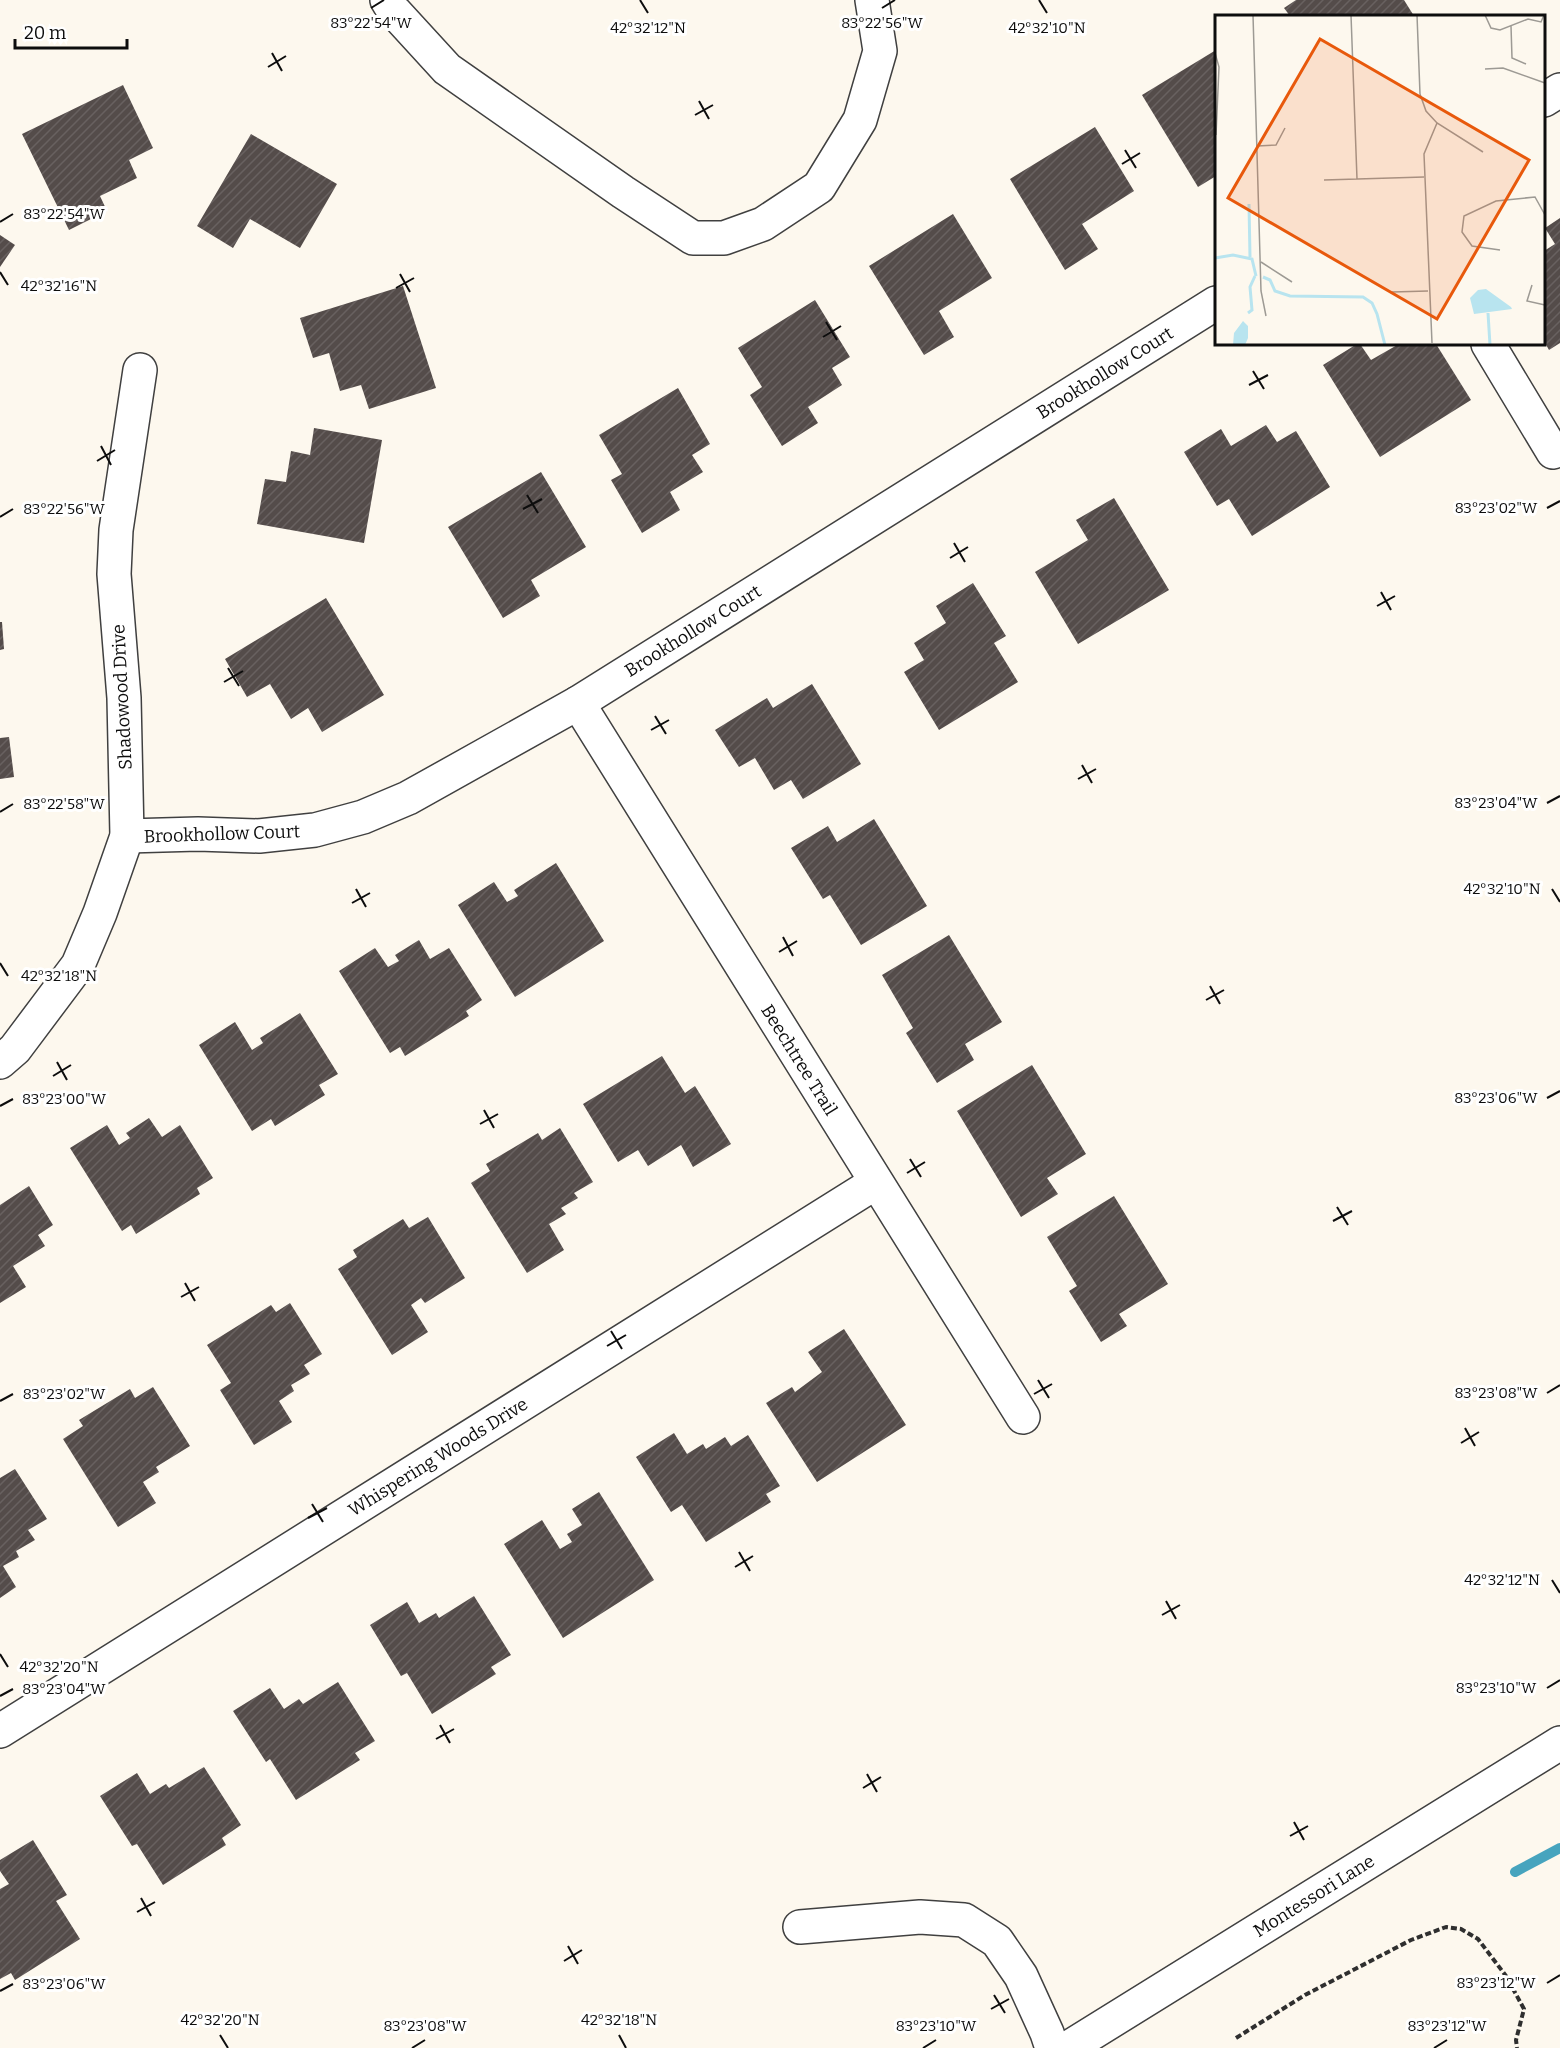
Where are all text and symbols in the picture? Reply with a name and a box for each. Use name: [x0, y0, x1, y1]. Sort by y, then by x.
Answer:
scale bar: [15, 12, 128, 50]
text: 83°22'54"W: [330, 14, 412, 32]
text: 83°22'56"W: [841, 14, 924, 32]
inset map: [1215, 15, 1545, 345]
text: 42°32'12"N: [610, 19, 686, 37]
text: 42°32'10"N: [1008, 19, 1086, 37]
text: 20 m: [24, 22, 66, 44]
text: 83°22'54"W: [23, 205, 105, 223]
text: 42°32'16"N: [21, 277, 97, 295]
street label: Brookhollow Court: [1033, 322, 1178, 424]
text: 83°23'02"W: [1455, 499, 1538, 517]
text: 83°22'56"W: [23, 500, 106, 518]
street label: Brookhollow Court: [621, 580, 766, 682]
street label: Shadowood Drive: [107, 624, 137, 770]
text: 83°23'04"W: [1454, 794, 1538, 812]
text: 83°22'58"W: [23, 795, 105, 813]
street label: Brookhollow Court: [143, 820, 301, 848]
text: 42°32'10"N: [1463, 880, 1541, 898]
text: 42°32'18"N: [21, 967, 97, 985]
street label: Beechtree Trail: [756, 1001, 842, 1119]
text: 83°23'06"W: [1454, 1089, 1538, 1107]
text: 83°23'00"W: [22, 1090, 107, 1108]
text: 83°23'08"W: [1454, 1384, 1538, 1402]
text: 83°23'02"W: [23, 1385, 106, 1403]
street label: Whispering Woods Drive: [344, 1393, 532, 1521]
text: 42°32'12"N: [1464, 1571, 1540, 1589]
text: 42°32'20"N: [19, 1658, 99, 1676]
text: 83°23'10"W: [1456, 1679, 1537, 1697]
text: 83°23'04"W: [22, 1680, 106, 1698]
street label: Montessori Lane: [1249, 1850, 1379, 1942]
text: 83°23'12"W: [1456, 1974, 1536, 1992]
text: 83°23'06"W: [22, 1975, 106, 1993]
text: 42°32'20"N: [180, 2011, 260, 2029]
text: 42°32'18"N: [581, 2011, 657, 2029]
text: 83°23'08"W: [383, 2017, 467, 2035]
text: 83°23'10"W: [896, 2017, 977, 2035]
text: 83°23'12"W: [1407, 2017, 1487, 2035]

